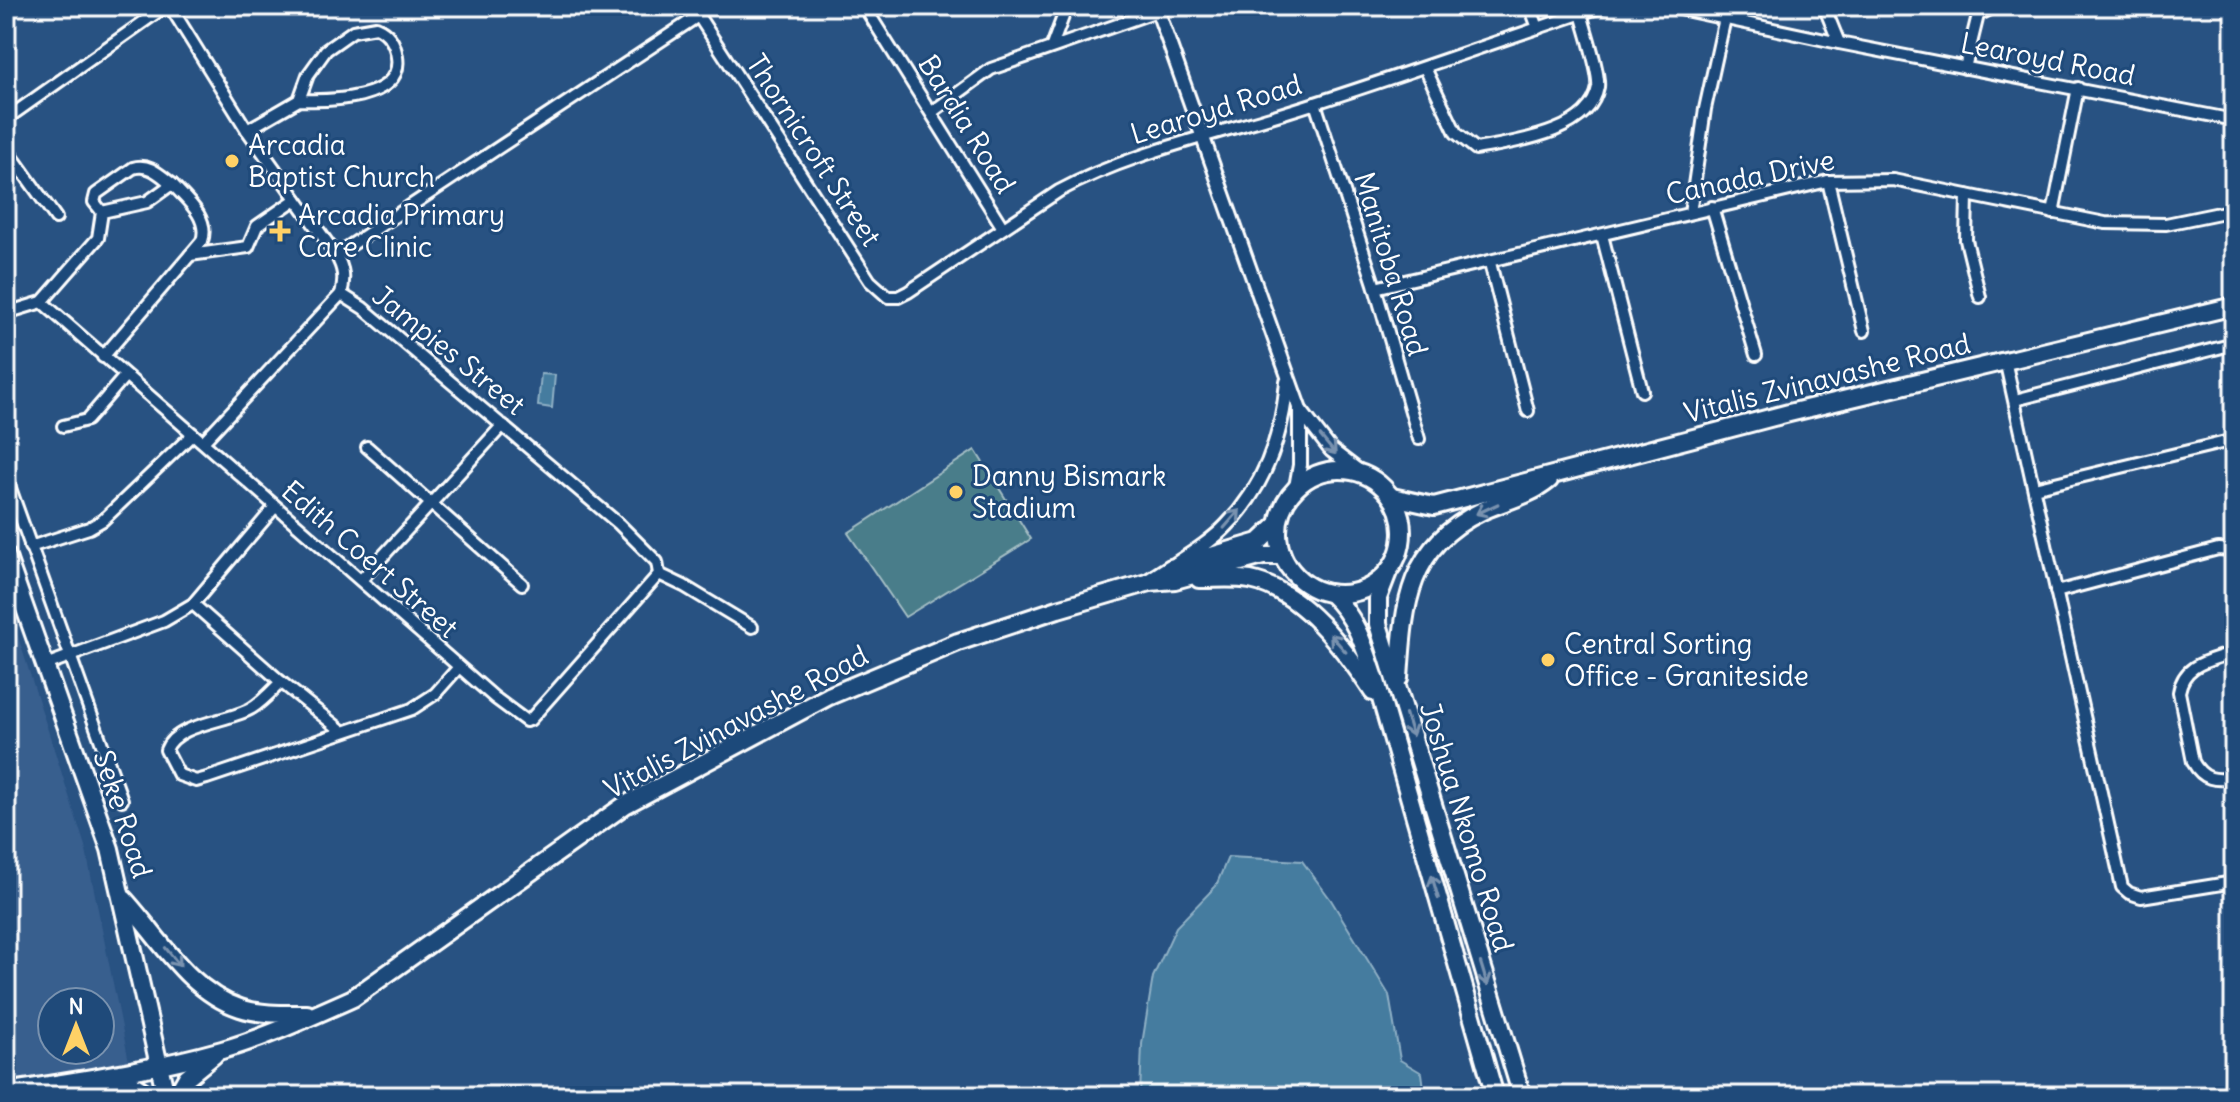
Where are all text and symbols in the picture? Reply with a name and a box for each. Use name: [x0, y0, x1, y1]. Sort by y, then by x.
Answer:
street label: Learoyd Road: [1958, 24, 2138, 94]
street label: Thornicroft Street: [739, 47, 889, 253]
street label: Bardia Road: [910, 48, 1024, 200]
street label: Learoyd Road: [1126, 66, 1306, 152]
place label: Arcadia Baptist Church: [248, 127, 435, 195]
street label: Canada Drive: [1662, 142, 1838, 212]
marker: Arcadia Baptist Church: [223, 152, 241, 170]
street label: Manitoba Road: [1346, 168, 1436, 360]
place label: Arcadia Primary Care Clinic: [298, 197, 505, 265]
marker: Arcadia Primary Care Clinic: [269, 220, 291, 242]
street label: Jampies Street: [365, 277, 533, 423]
street label: Vitalis Zvinavashe Road: [1680, 325, 1974, 431]
one-way arrow: [1319, 434, 1337, 454]
place label: Danny Bismark Stadium: [972, 458, 1166, 526]
street label: Edith Coert Street: [274, 473, 466, 645]
marker: Danny Bismark Stadium: [947, 483, 965, 501]
one-way arrow: [1476, 502, 1500, 517]
one-way arrow: [1222, 509, 1240, 529]
place label: Central Sorting Office - Graniteside: [1564, 626, 1809, 694]
one-way arrow: [1329, 634, 1347, 654]
street label: Vitalis Zvinavashe Road: [598, 637, 874, 807]
marker: Central Sorting Office - Graniteside: [1539, 651, 1557, 669]
street label: Joshua Nkomo Road: [1412, 698, 1522, 956]
one-way arrow: [1402, 712, 1417, 737]
street label: Seke Road: [85, 746, 161, 882]
one-way arrow: [1427, 874, 1442, 900]
one-way arrow: [164, 946, 182, 967]
one-way arrow: [1477, 960, 1492, 986]
north arrow: [36, 986, 116, 1066]
text: N: [68, 992, 84, 1020]

